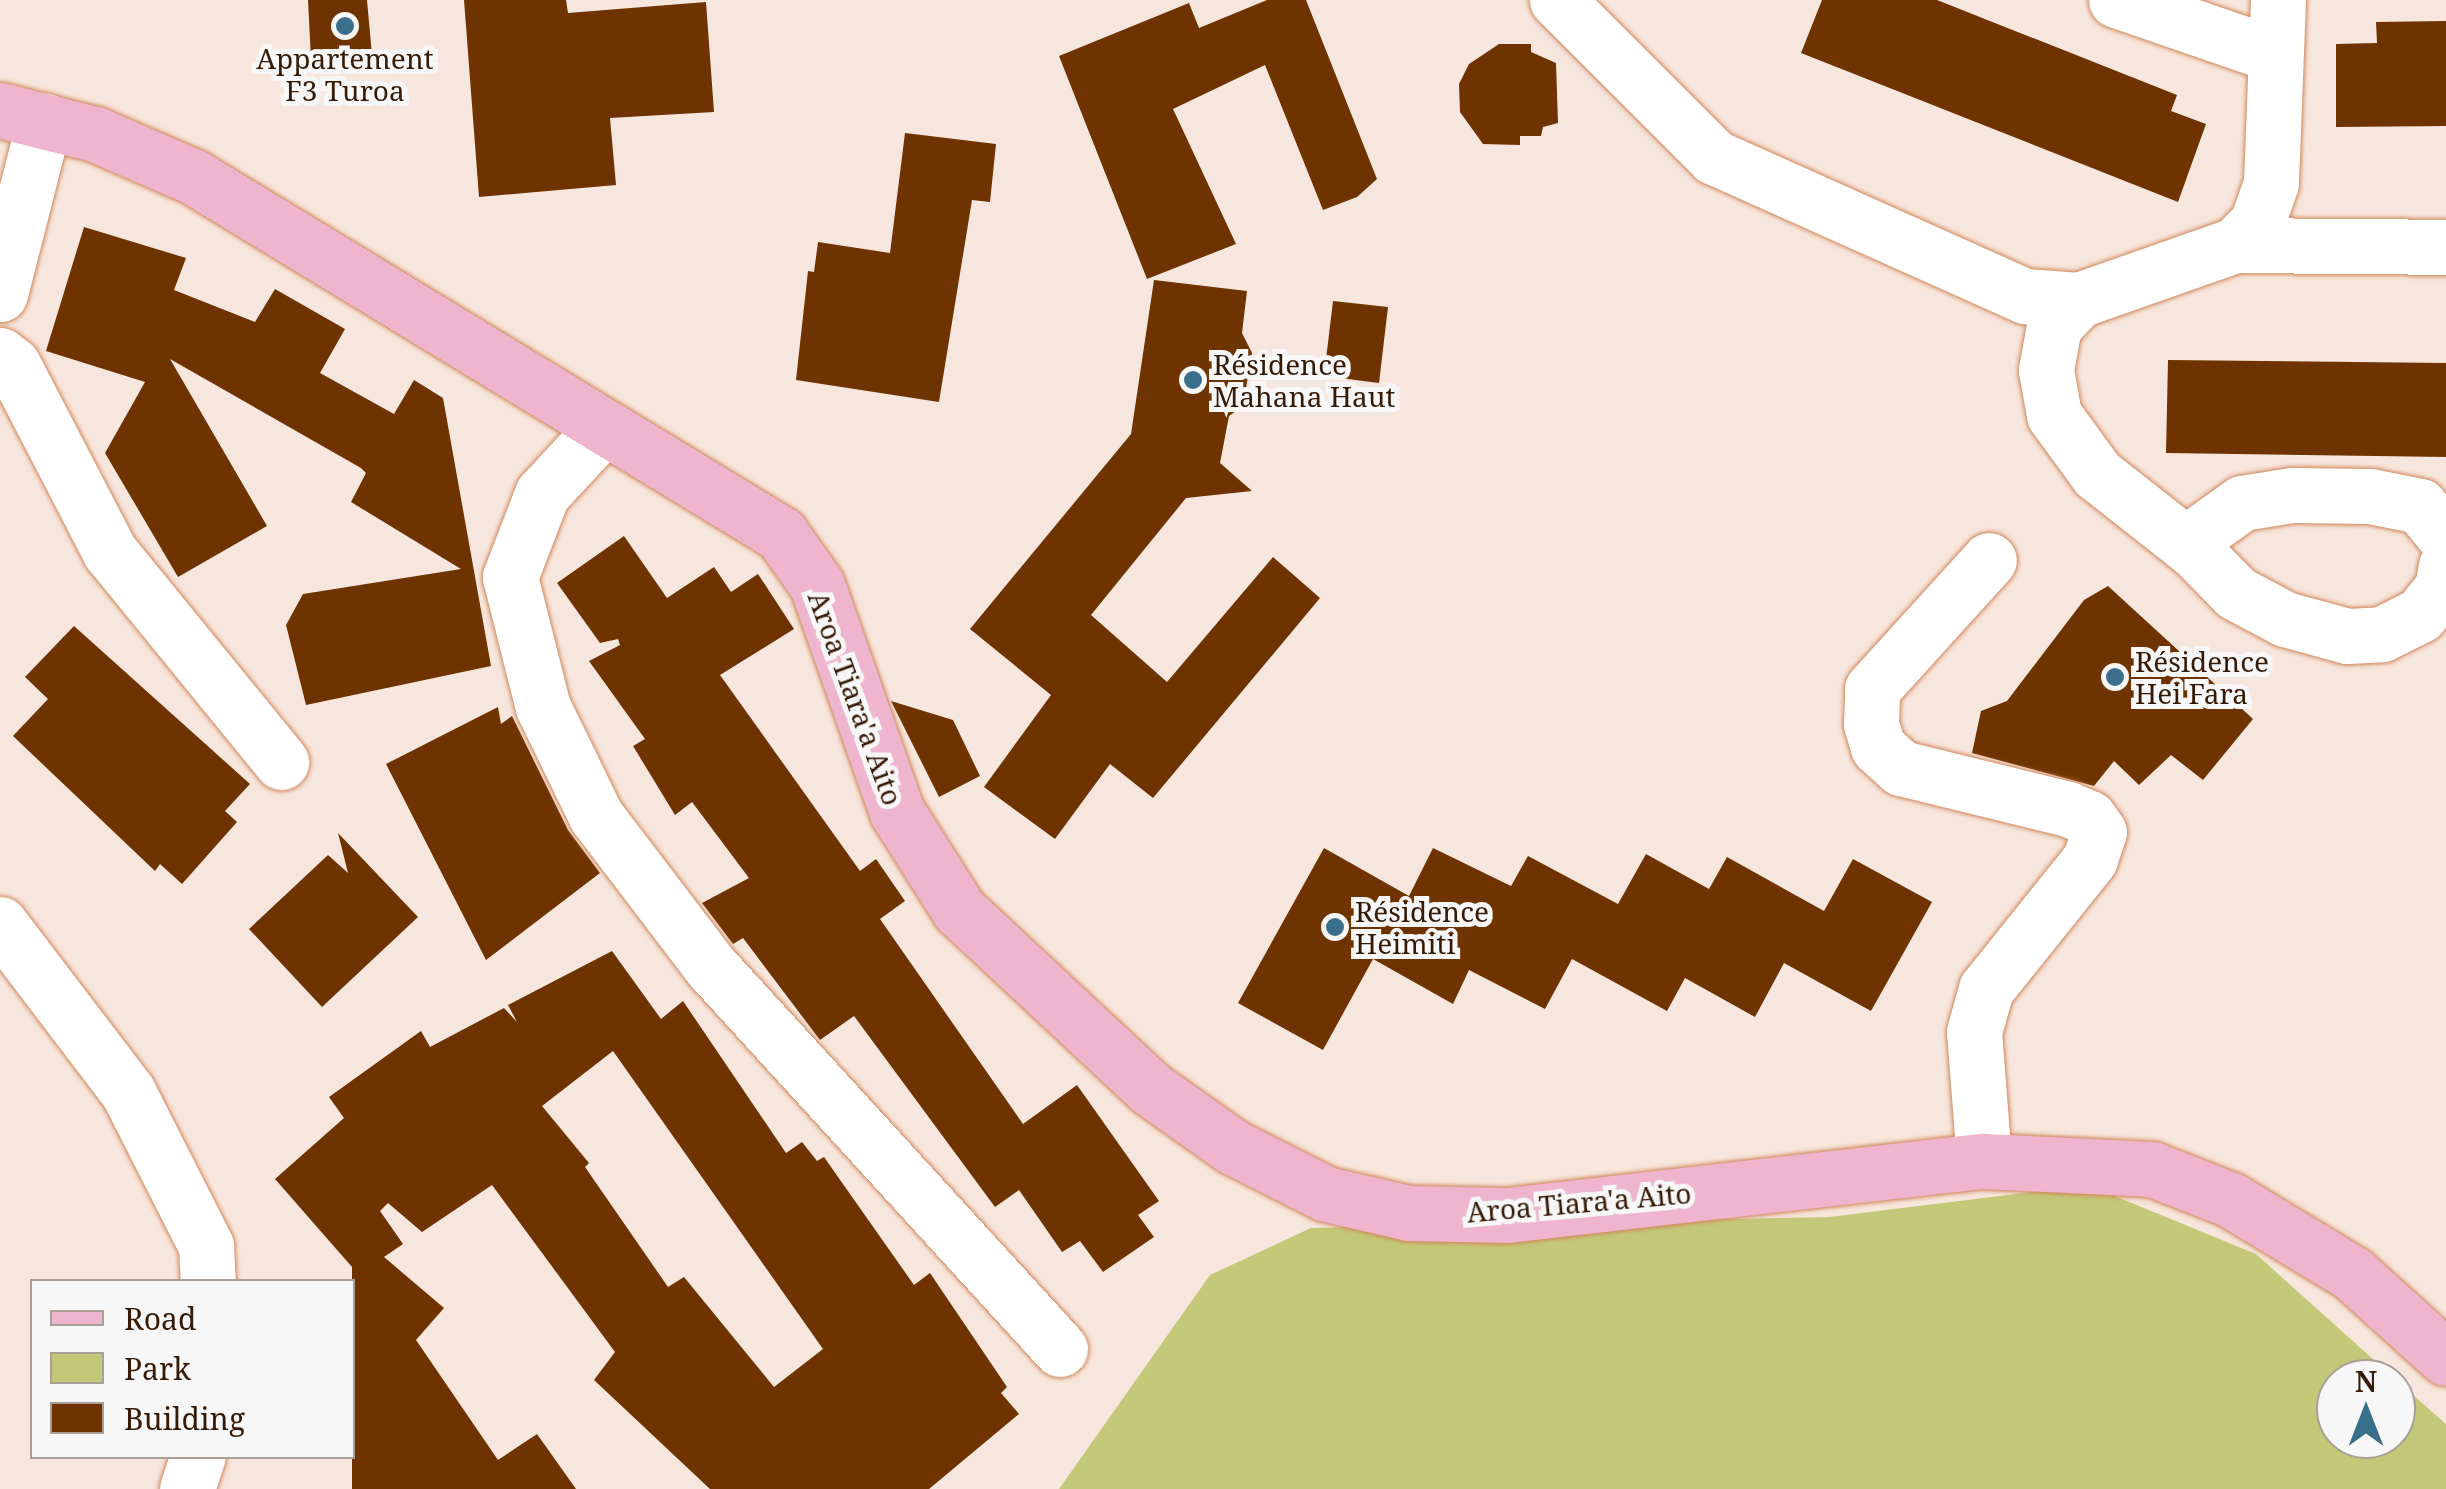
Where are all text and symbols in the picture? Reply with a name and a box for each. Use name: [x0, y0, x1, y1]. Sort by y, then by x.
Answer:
marker: Appartement F3 Turoa: [334, 15, 356, 37]
place label: Appartement F3 Turoa: [256, 41, 434, 107]
place label: Résidence Mahana Haut: [1213, 347, 1395, 413]
marker: Résidence Mahana Haut: [1182, 369, 1204, 391]
street label: Aroa Tiara'a Aito: [802, 586, 910, 810]
place label: Résidence Hei Fara: [2135, 644, 2269, 710]
marker: Résidence Hei Fara: [2104, 666, 2126, 688]
place label: Résidence Heimiti: [1355, 894, 1489, 960]
marker: Résidence Heimiti: [1324, 916, 1346, 938]
street label: Aroa Tiara'a Aito: [1465, 1175, 1693, 1229]
legend: [30, 1279, 355, 1459]
text: Road: [124, 1298, 196, 1339]
text: Park: [124, 1348, 191, 1389]
north arrow: [2316, 1359, 2416, 1459]
text: N: [2355, 1362, 2377, 1400]
text: Building: [124, 1398, 245, 1439]

